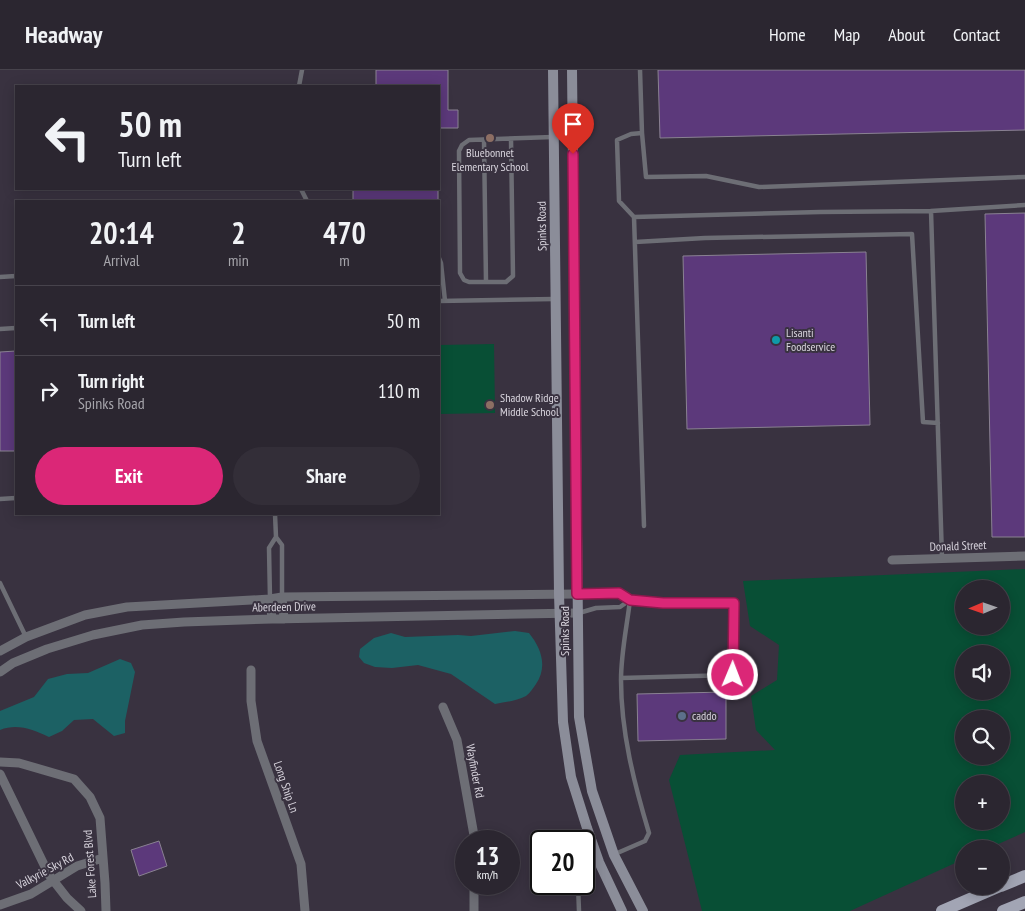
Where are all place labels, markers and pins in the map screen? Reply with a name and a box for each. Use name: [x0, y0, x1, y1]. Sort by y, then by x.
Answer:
pin: [552, 103, 594, 154]
marker: Bluebonnet Elementary School: [484, 132, 496, 144]
place label: Bluebonnet Elementary School: [452, 145, 529, 174]
place label: Lisanti Foodservice: [786, 325, 835, 354]
marker: Lisanti Foodservice: [770, 334, 782, 346]
place label: Shadow Ridge Middle School: [500, 390, 559, 419]
marker: Shadow Ridge Middle School: [484, 399, 496, 411]
place label: caddo: [692, 708, 717, 723]
marker: caddo: [676, 710, 688, 722]

